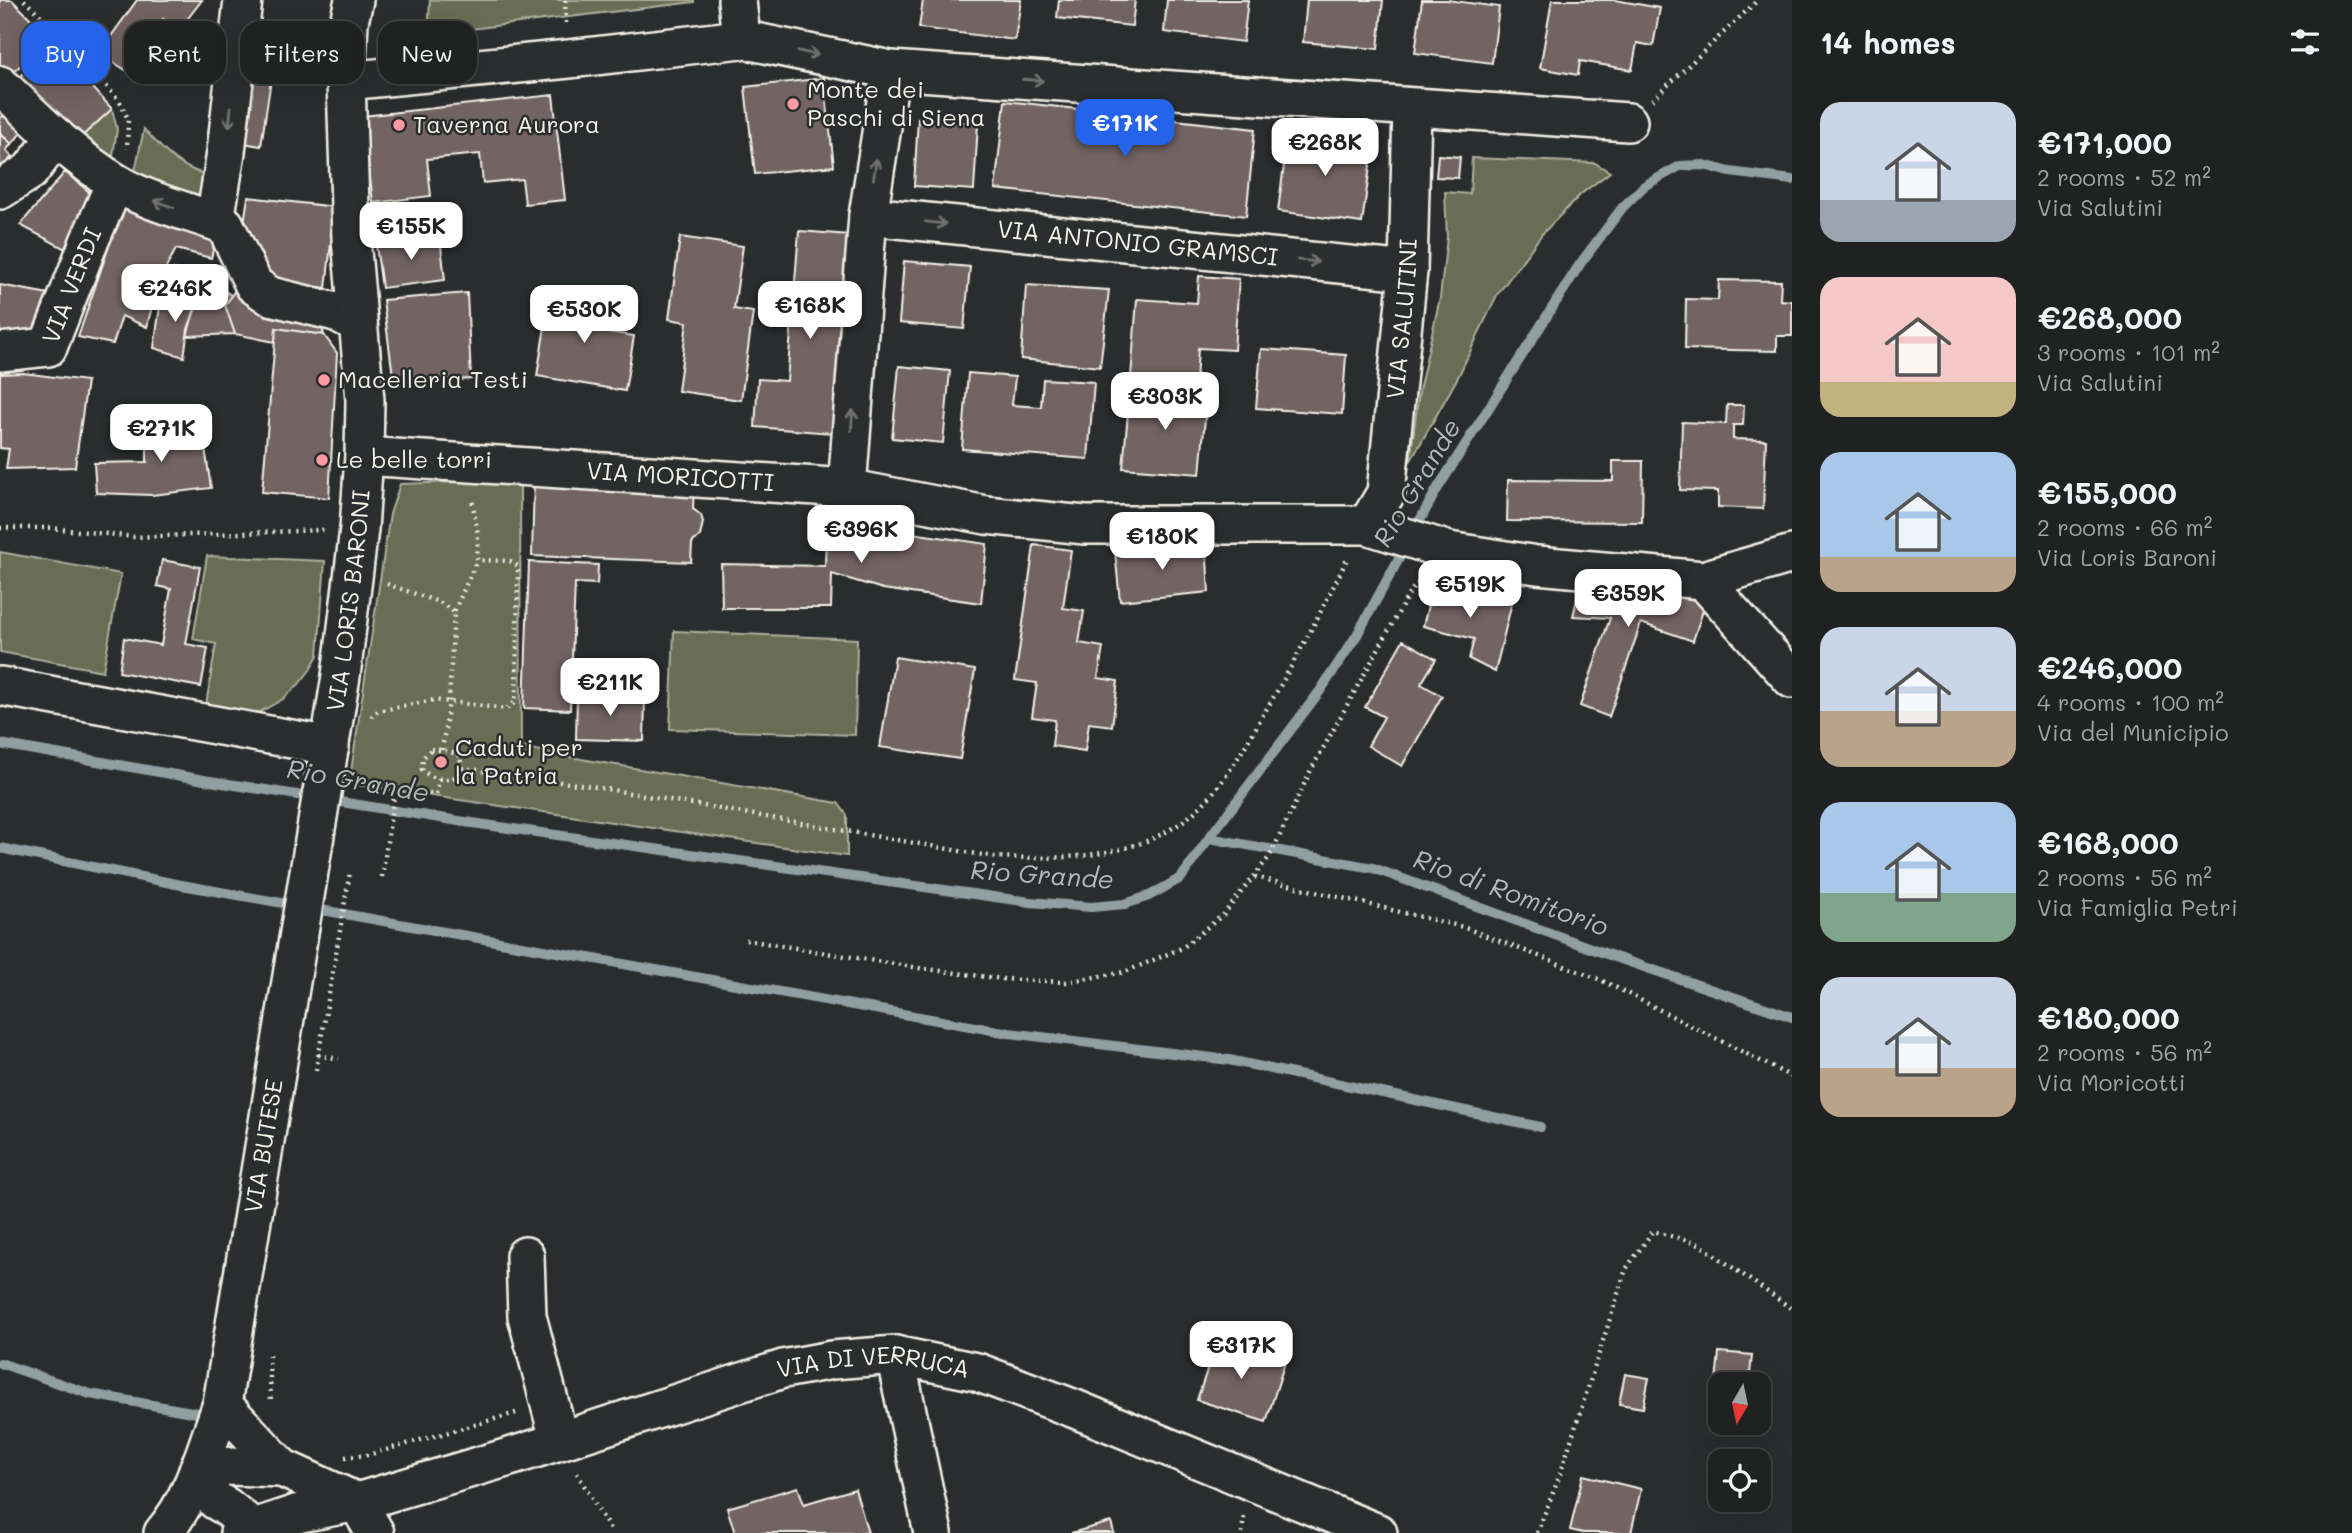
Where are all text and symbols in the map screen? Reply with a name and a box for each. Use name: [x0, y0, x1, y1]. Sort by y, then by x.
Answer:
chip: Buy: [21, 21, 110, 84]
chip: Rent: [124, 21, 226, 84]
chip: Filters: [240, 21, 364, 84]
chip: New: [378, 21, 477, 84]
text: 14 homes: [1820, 22, 1956, 62]
icon: filters: [2286, 23, 2324, 61]
one-way arrow: [796, 46, 819, 60]
place label: Monte dei Paschi di Siena: [807, 73, 985, 132]
one-way arrow: [1021, 74, 1044, 87]
marker: Monte dei Paschi di Siena: [785, 96, 801, 112]
pin: €171K: [1076, 100, 1174, 159]
one-way arrow: [223, 105, 236, 127]
text: €171K: [1092, 107, 1158, 137]
place label: Taverna Aurora: [413, 108, 600, 139]
marker: Taverna Aurora: [391, 117, 407, 133]
pin: €268K: [1276, 118, 1374, 178]
text: €171,000: [2037, 122, 2172, 162]
text: €268K: [1288, 126, 1362, 156]
icon: home: [1876, 130, 1960, 214]
one-way arrow: [869, 158, 882, 181]
text: 2 rooms · 52 m²: [2037, 162, 2211, 192]
text: Via Salutini: [2037, 192, 2163, 222]
one-way arrow: [154, 197, 176, 210]
pin: €155K: [362, 202, 460, 262]
text: €155K: [376, 210, 446, 240]
street label: VIA ANTONIO GRAMSCI: [996, 212, 1280, 272]
one-way arrow: [924, 217, 947, 230]
street label: VIA VERDI: [34, 222, 107, 348]
street label: VIA SALUTINI: [1378, 238, 1423, 401]
one-way arrow: [1296, 255, 1319, 268]
pin: €246K: [126, 264, 224, 324]
text: €246K: [137, 272, 213, 302]
pin: €168K: [761, 282, 859, 341]
pin: €530K: [535, 286, 633, 345]
text: €168K: [774, 289, 846, 319]
text: €530K: [546, 293, 622, 323]
text: €268,000: [2037, 297, 2182, 337]
icon: home: [1876, 305, 1960, 389]
text: 3 rooms · 101 m²: [2037, 337, 2220, 367]
place label: Macelleria Testi: [338, 363, 528, 394]
text: Via Salutini: [2037, 367, 2163, 397]
marker: Macelleria Testi: [316, 372, 332, 388]
pin: €303K: [1116, 372, 1214, 432]
text: €303K: [1127, 380, 1203, 410]
pin: €271K: [112, 405, 210, 464]
one-way arrow: [846, 409, 859, 432]
text: €271K: [126, 412, 196, 442]
water label: Rio Grande: [1365, 412, 1468, 553]
place label: Le belle torri: [336, 443, 492, 474]
marker: Le belle torri: [314, 452, 330, 468]
street label: VIA MORICOTTI: [586, 454, 775, 497]
text: €155,000: [2037, 472, 2177, 512]
icon: home: [1876, 480, 1960, 564]
street label: VIA LORIS BARONI: [318, 489, 376, 714]
pin: €396K: [812, 505, 910, 565]
pin: €180K: [1113, 512, 1211, 572]
text: 2 rooms · 66 m²: [2037, 512, 2212, 542]
text: €396K: [823, 513, 899, 543]
text: €180K: [1125, 520, 1199, 550]
text: Via Loris Baroni: [2037, 542, 2217, 572]
pin: €519K: [1421, 560, 1519, 620]
text: €519K: [1434, 568, 1506, 598]
pin: €359K: [1579, 570, 1677, 629]
text: €359K: [1591, 577, 1665, 607]
text: €246,000: [2037, 647, 2182, 687]
icon: home: [1876, 655, 1960, 739]
pin: €211K: [561, 658, 659, 718]
text: €211K: [576, 666, 644, 696]
text: 4 rooms · 100 m²: [2037, 687, 2224, 717]
text: Via del Municipio: [2037, 717, 2229, 747]
place label: Caduti per la Patria: [455, 731, 583, 790]
water label: Rio Grande: [284, 751, 432, 809]
marker: Caduti per la Patria: [433, 754, 449, 770]
text: €168,000: [2037, 822, 2178, 862]
icon: home: [1876, 830, 1960, 914]
water label: Rio di Romitorio: [1409, 841, 1614, 943]
water label: Rio Grande: [969, 852, 1115, 896]
text: 2 rooms · 56 m²: [2037, 862, 2212, 892]
text: Via Famiglia Petri: [2037, 892, 2238, 922]
text: €180,000: [2037, 997, 2180, 1037]
icon: home: [1876, 1005, 1960, 1089]
text: 2 rooms · 56 m²: [2037, 1037, 2212, 1067]
text: Via Moricotti: [2037, 1067, 2186, 1097]
street label: VIA BUTESE: [236, 1077, 289, 1215]
pin: €317K: [1192, 1322, 1290, 1381]
text: €317K: [1206, 1329, 1276, 1359]
street label: VIA DI VERRUCA: [774, 1337, 973, 1384]
north arrow: [1708, 1372, 1771, 1435]
map controls: [1708, 1372, 1771, 1512]
button: locate: [1708, 1449, 1771, 1512]

